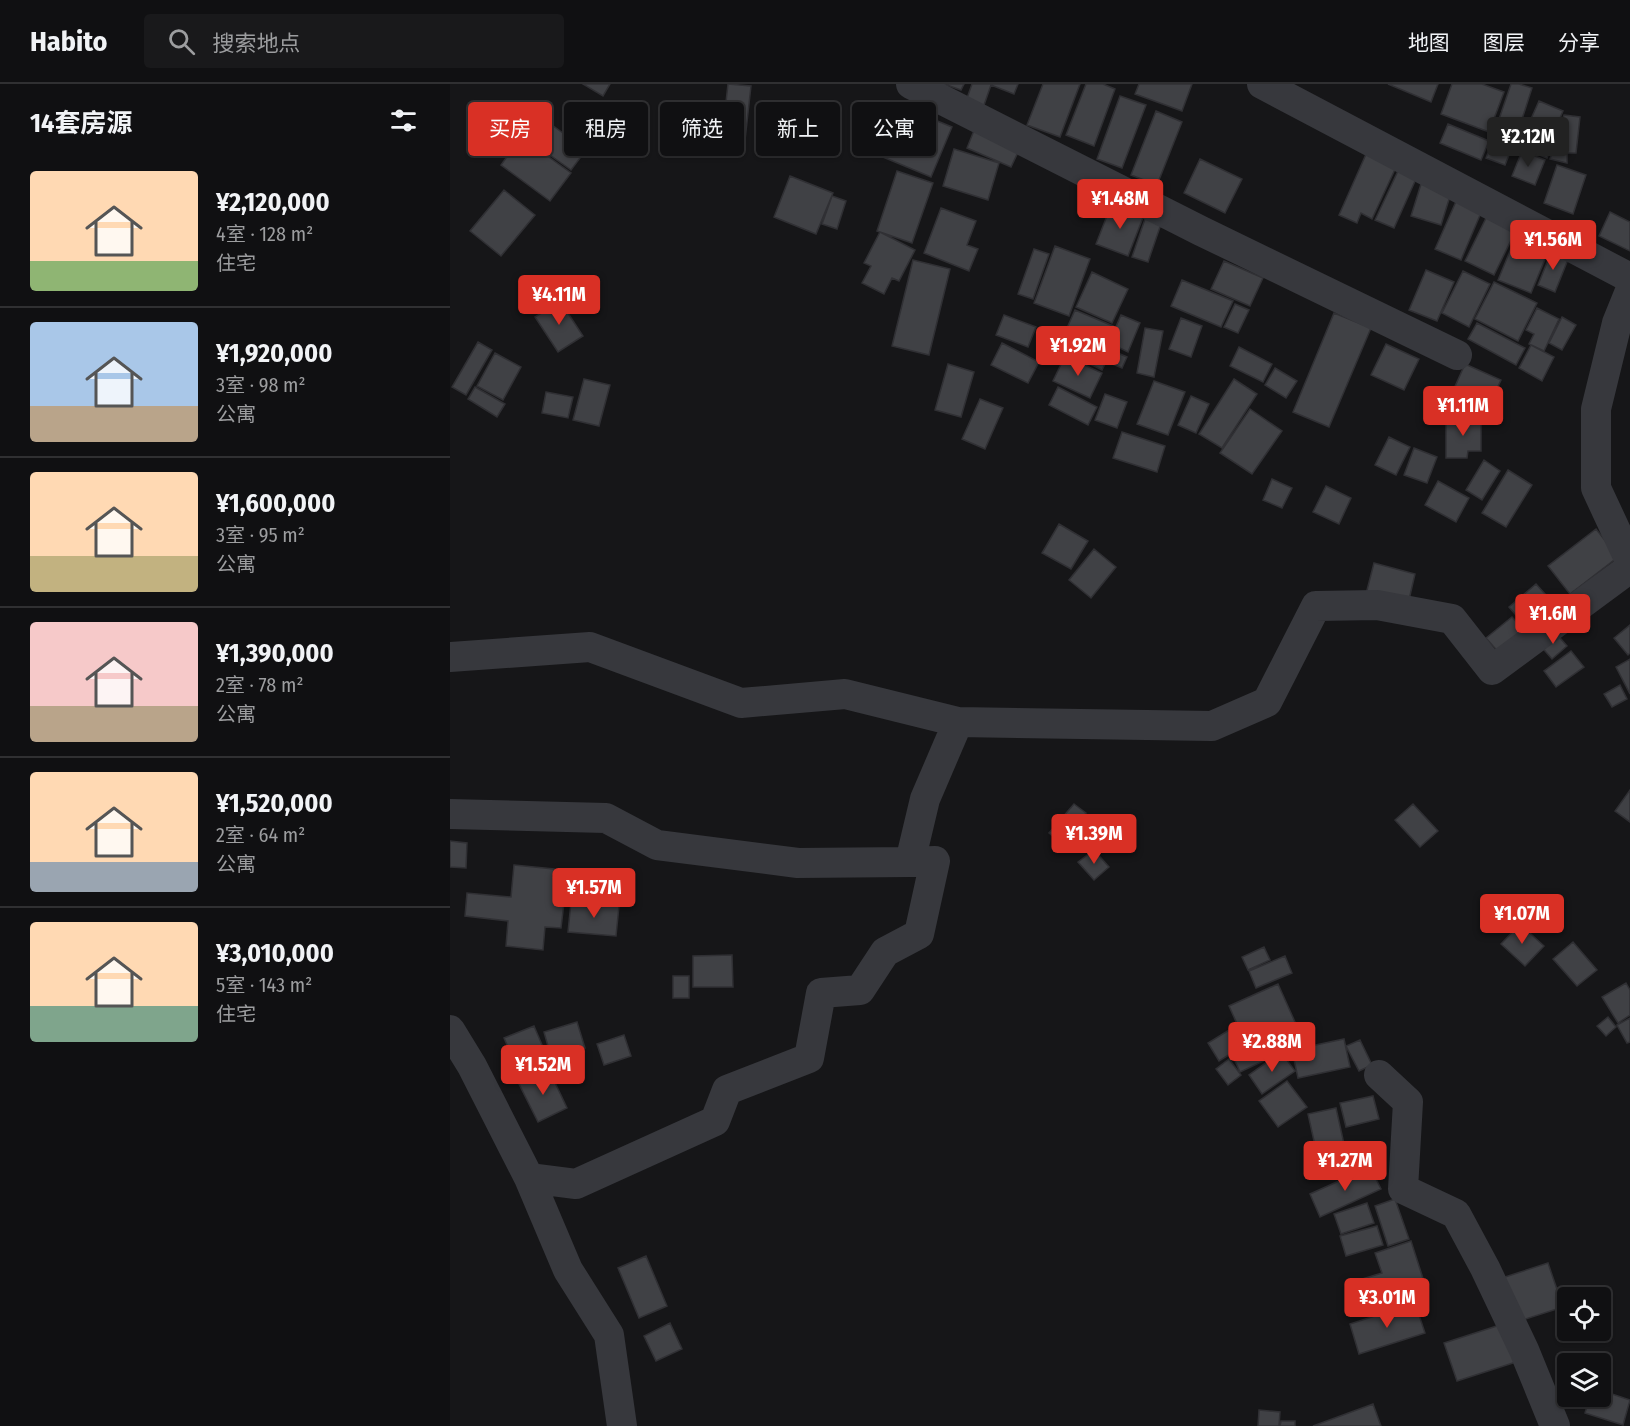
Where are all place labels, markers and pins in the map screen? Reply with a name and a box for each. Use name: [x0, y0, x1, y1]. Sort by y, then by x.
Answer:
pin: ¥2.12M: [1479, 117, 1577, 168]
pin: ¥1.48M: [1071, 179, 1169, 230]
pin: ¥1.56M: [1504, 220, 1602, 271]
pin: ¥4.11M: [510, 275, 608, 326]
pin: ¥1.92M: [1029, 326, 1127, 377]
pin: ¥1.11M: [1414, 386, 1512, 437]
pin: ¥1.6M: [1511, 594, 1595, 645]
pin: ¥1.39M: [1045, 814, 1143, 865]
pin: ¥1.57M: [545, 868, 643, 919]
pin: ¥1.07M: [1473, 894, 1571, 945]
pin: ¥2.88M: [1223, 1022, 1321, 1073]
pin: ¥1.52M: [494, 1045, 592, 1096]
pin: ¥1.27M: [1296, 1141, 1394, 1192]
pin: ¥3.01M: [1338, 1278, 1436, 1329]

